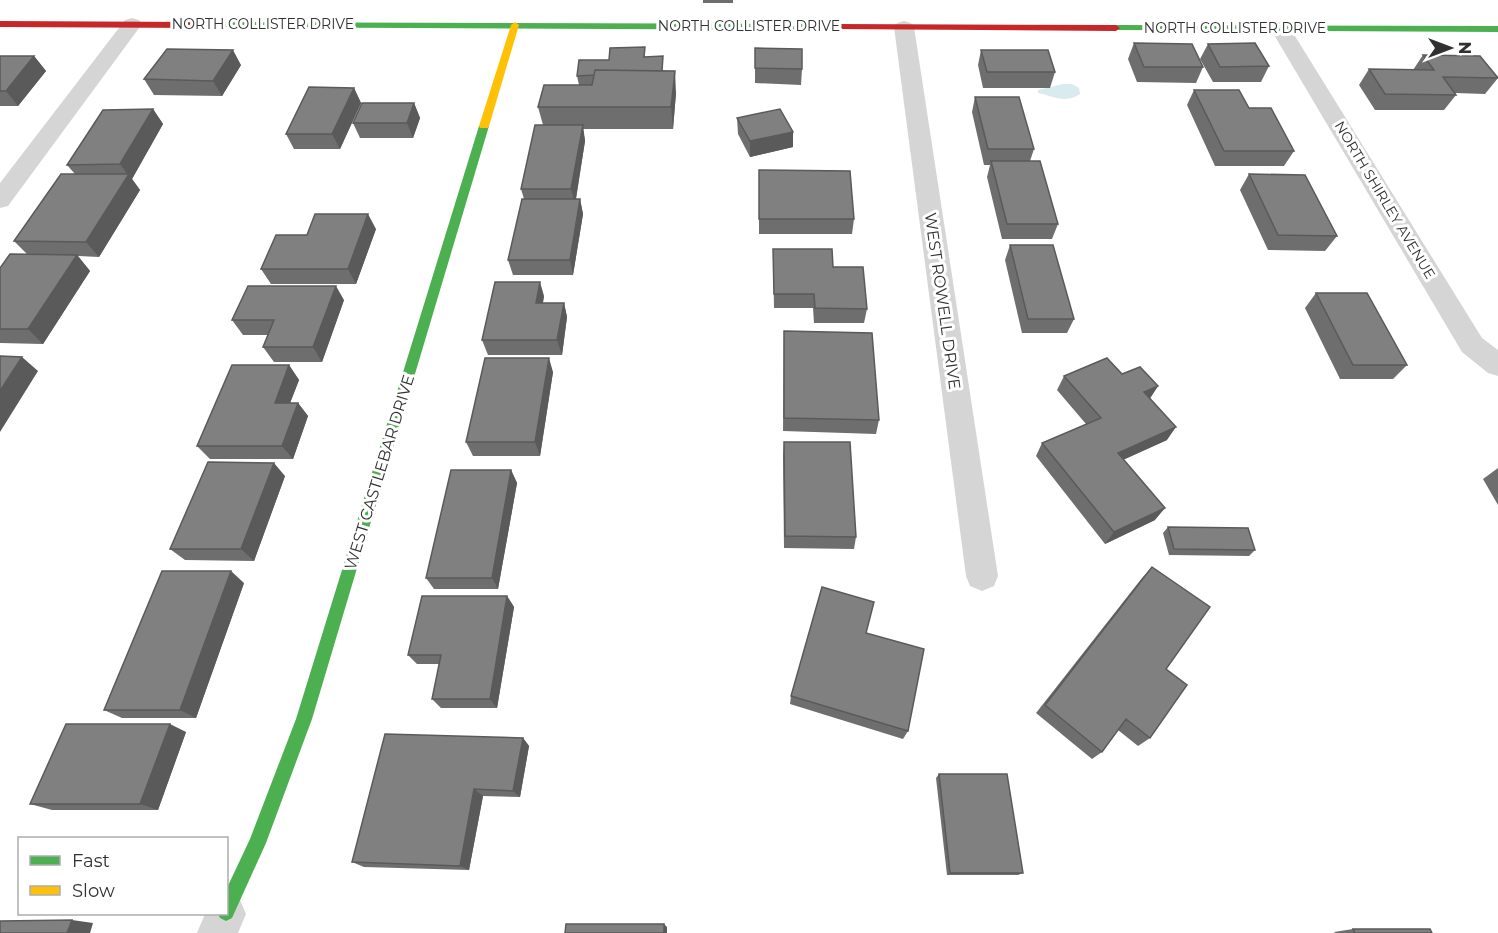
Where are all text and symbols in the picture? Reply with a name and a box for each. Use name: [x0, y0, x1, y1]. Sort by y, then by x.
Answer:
street label: NORTH COLLISTER DRIVE: [172, 15, 354, 33]
street label: NORTH COLLISTER DRIVE: [658, 17, 840, 35]
north arrow: [1420, 18, 1480, 78]
street label: NORTH COLLISTER DRIVE: [1144, 19, 1326, 37]
text: N: [1455, 42, 1474, 54]
street label: NORTH SHIRLEY AVENUE: [1331, 118, 1439, 282]
street label: WEST ROWELL DRIVE: [921, 211, 964, 391]
street label: WEST CASTLEBAR DRIVE: [341, 372, 418, 572]
legend: [18, 837, 228, 915]
text: Fast: [72, 850, 110, 872]
text: Slow: [72, 880, 115, 902]

